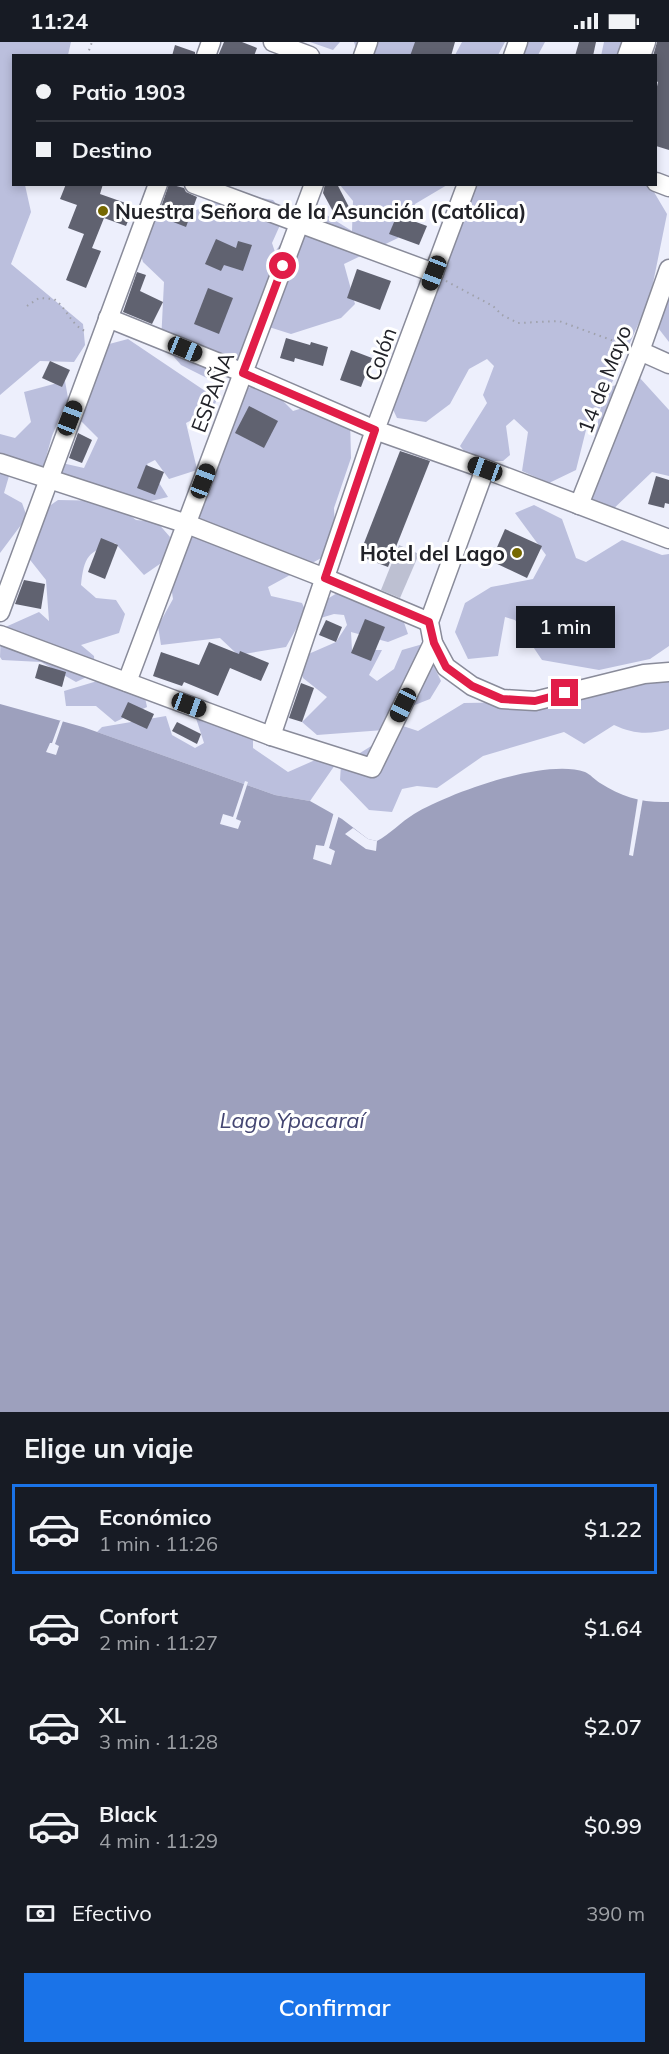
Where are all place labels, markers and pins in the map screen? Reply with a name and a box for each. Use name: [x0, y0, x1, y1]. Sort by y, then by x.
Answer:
place label: Nuestra Señora de la Asunción (Católica): [115, 198, 527, 224]
marker: Nuestra Señora de la Asunción (Católica): [96, 204, 110, 218]
place label: Hotel del Lago: [360, 540, 505, 566]
marker: Hotel del Lago: [510, 546, 524, 560]

